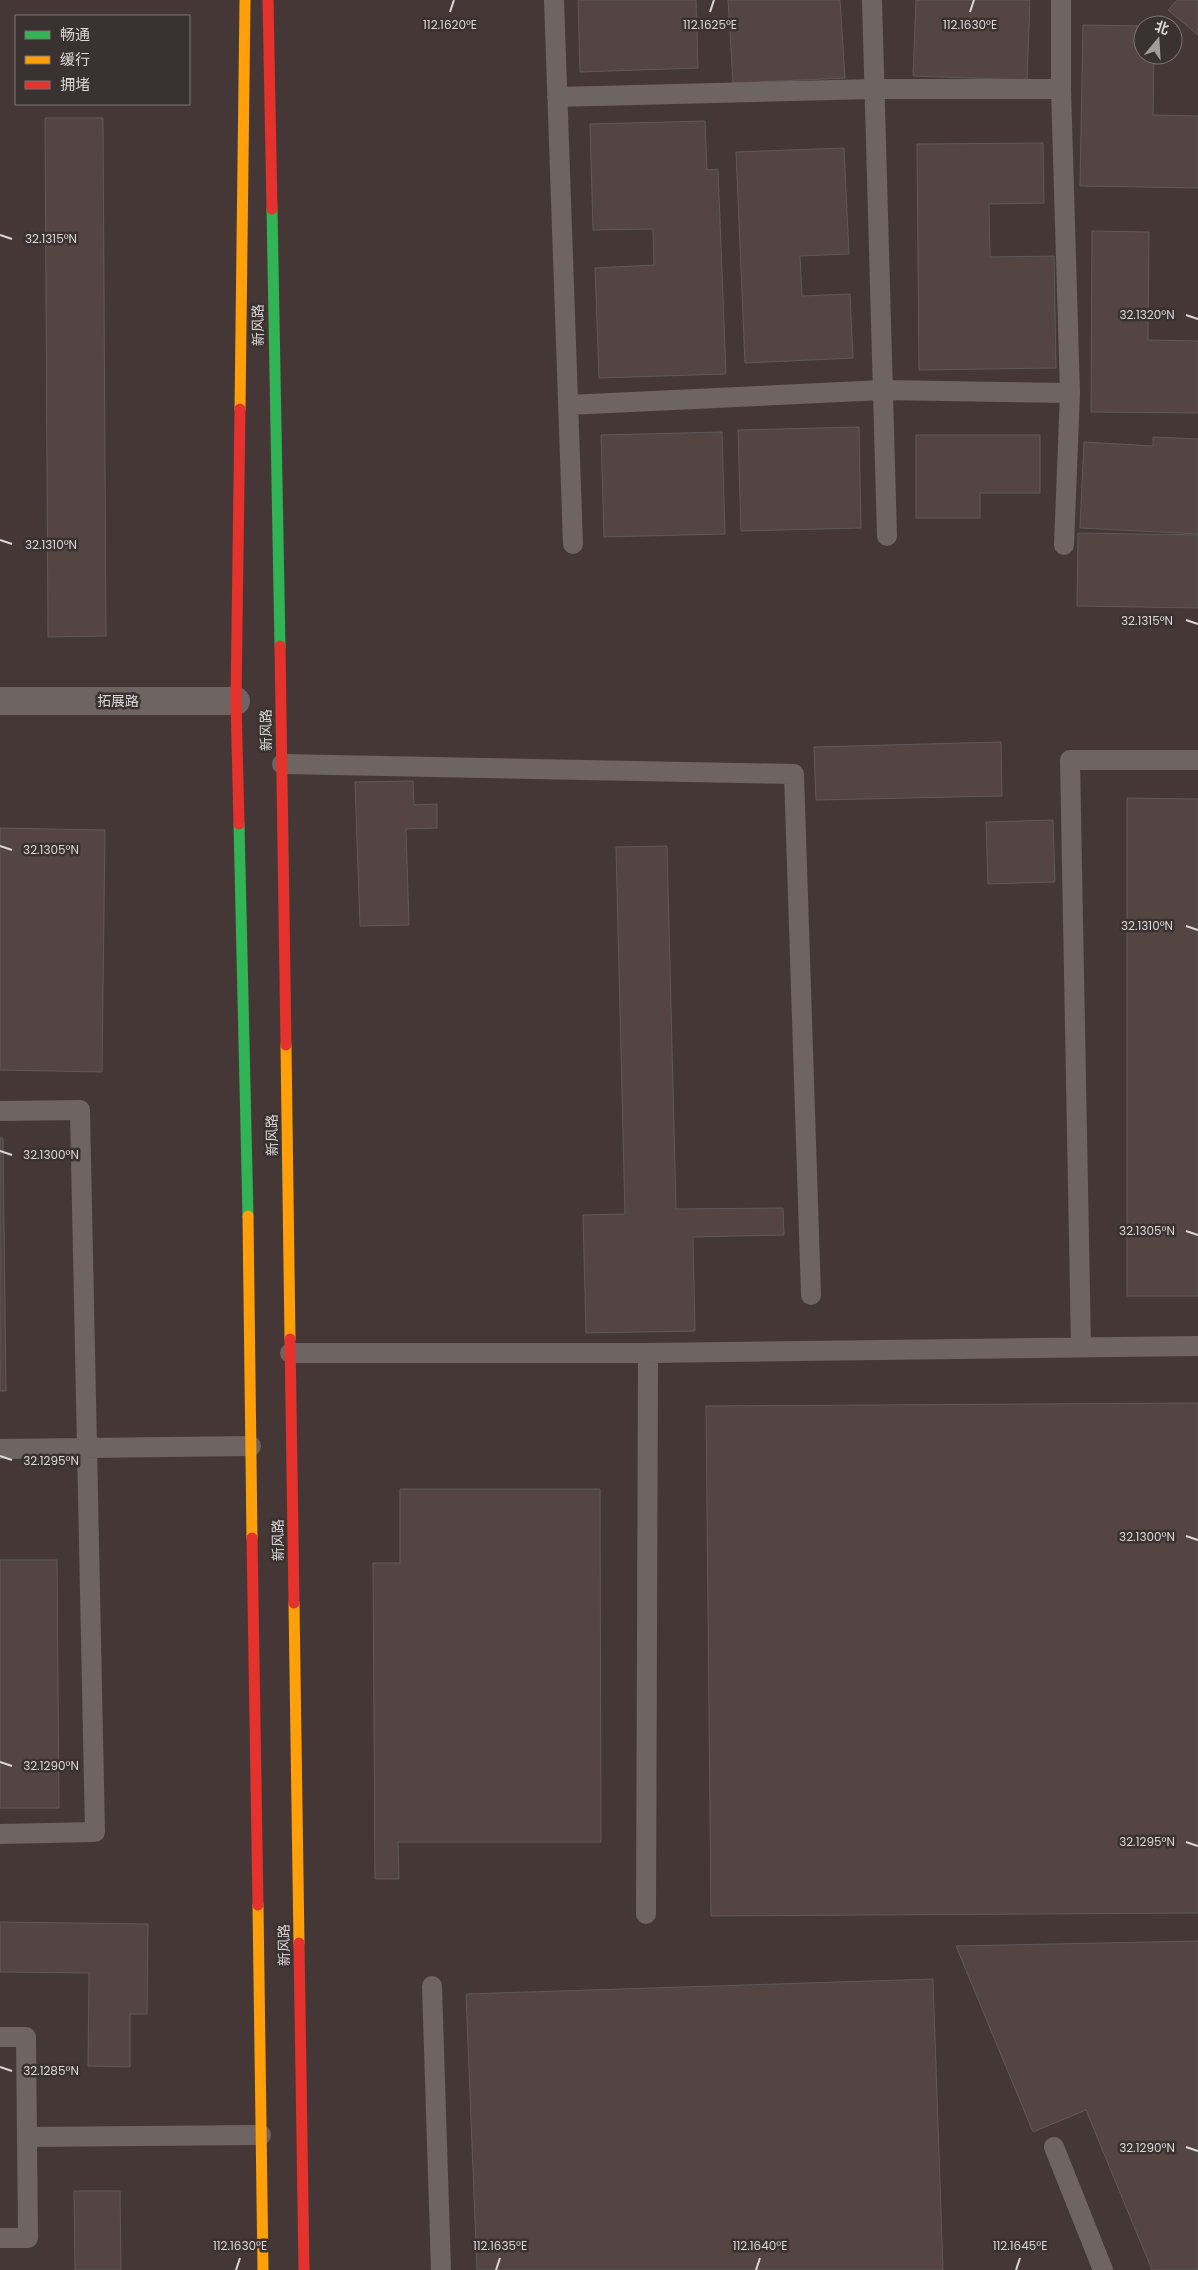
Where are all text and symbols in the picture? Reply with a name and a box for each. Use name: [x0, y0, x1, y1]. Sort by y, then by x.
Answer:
legend: [15, 15, 190, 105]
north arrow: [1133, 15, 1183, 65]
text: 112.1620°E: [423, 16, 477, 33]
text: 112.1625°E: [683, 16, 737, 33]
text: 112.1630°E: [943, 16, 997, 33]
text: 北: [1152, 16, 1172, 39]
text: 畅通: [60, 24, 90, 45]
text: 缓行: [60, 49, 90, 70]
text: 拥堵: [60, 74, 90, 95]
text: 32.1315°N: [25, 230, 77, 247]
street label: 新风路: [248, 304, 268, 346]
text: 32.1320°N: [1119, 306, 1175, 323]
text: 32.1310°N: [25, 536, 77, 553]
text: 32.1315°N: [1121, 612, 1173, 629]
street label: 拓展路: [97, 691, 139, 711]
street label: 新风路: [256, 709, 276, 751]
text: 32.1305°N: [23, 841, 79, 858]
text: 32.1310°N: [1121, 917, 1173, 934]
street label: 新风路: [262, 1114, 282, 1156]
text: 32.1300°N: [23, 1146, 79, 1163]
text: 32.1305°N: [1119, 1222, 1175, 1239]
text: 32.1295°N: [23, 1452, 79, 1469]
street label: 新风路: [268, 1519, 288, 1561]
text: 32.1300°N: [1119, 1528, 1175, 1545]
text: 32.1290°N: [23, 1757, 79, 1774]
text: 32.1295°N: [1119, 1833, 1175, 1850]
street label: 新风路: [274, 1924, 294, 1966]
text: 32.1285°N: [23, 2062, 79, 2079]
text: 32.1290°N: [1119, 2139, 1175, 2156]
text: 112.1630°E: [213, 2237, 267, 2254]
text: 112.1635°E: [473, 2237, 527, 2254]
text: 112.1640°E: [733, 2237, 787, 2254]
text: 112.1645°E: [993, 2237, 1047, 2254]

